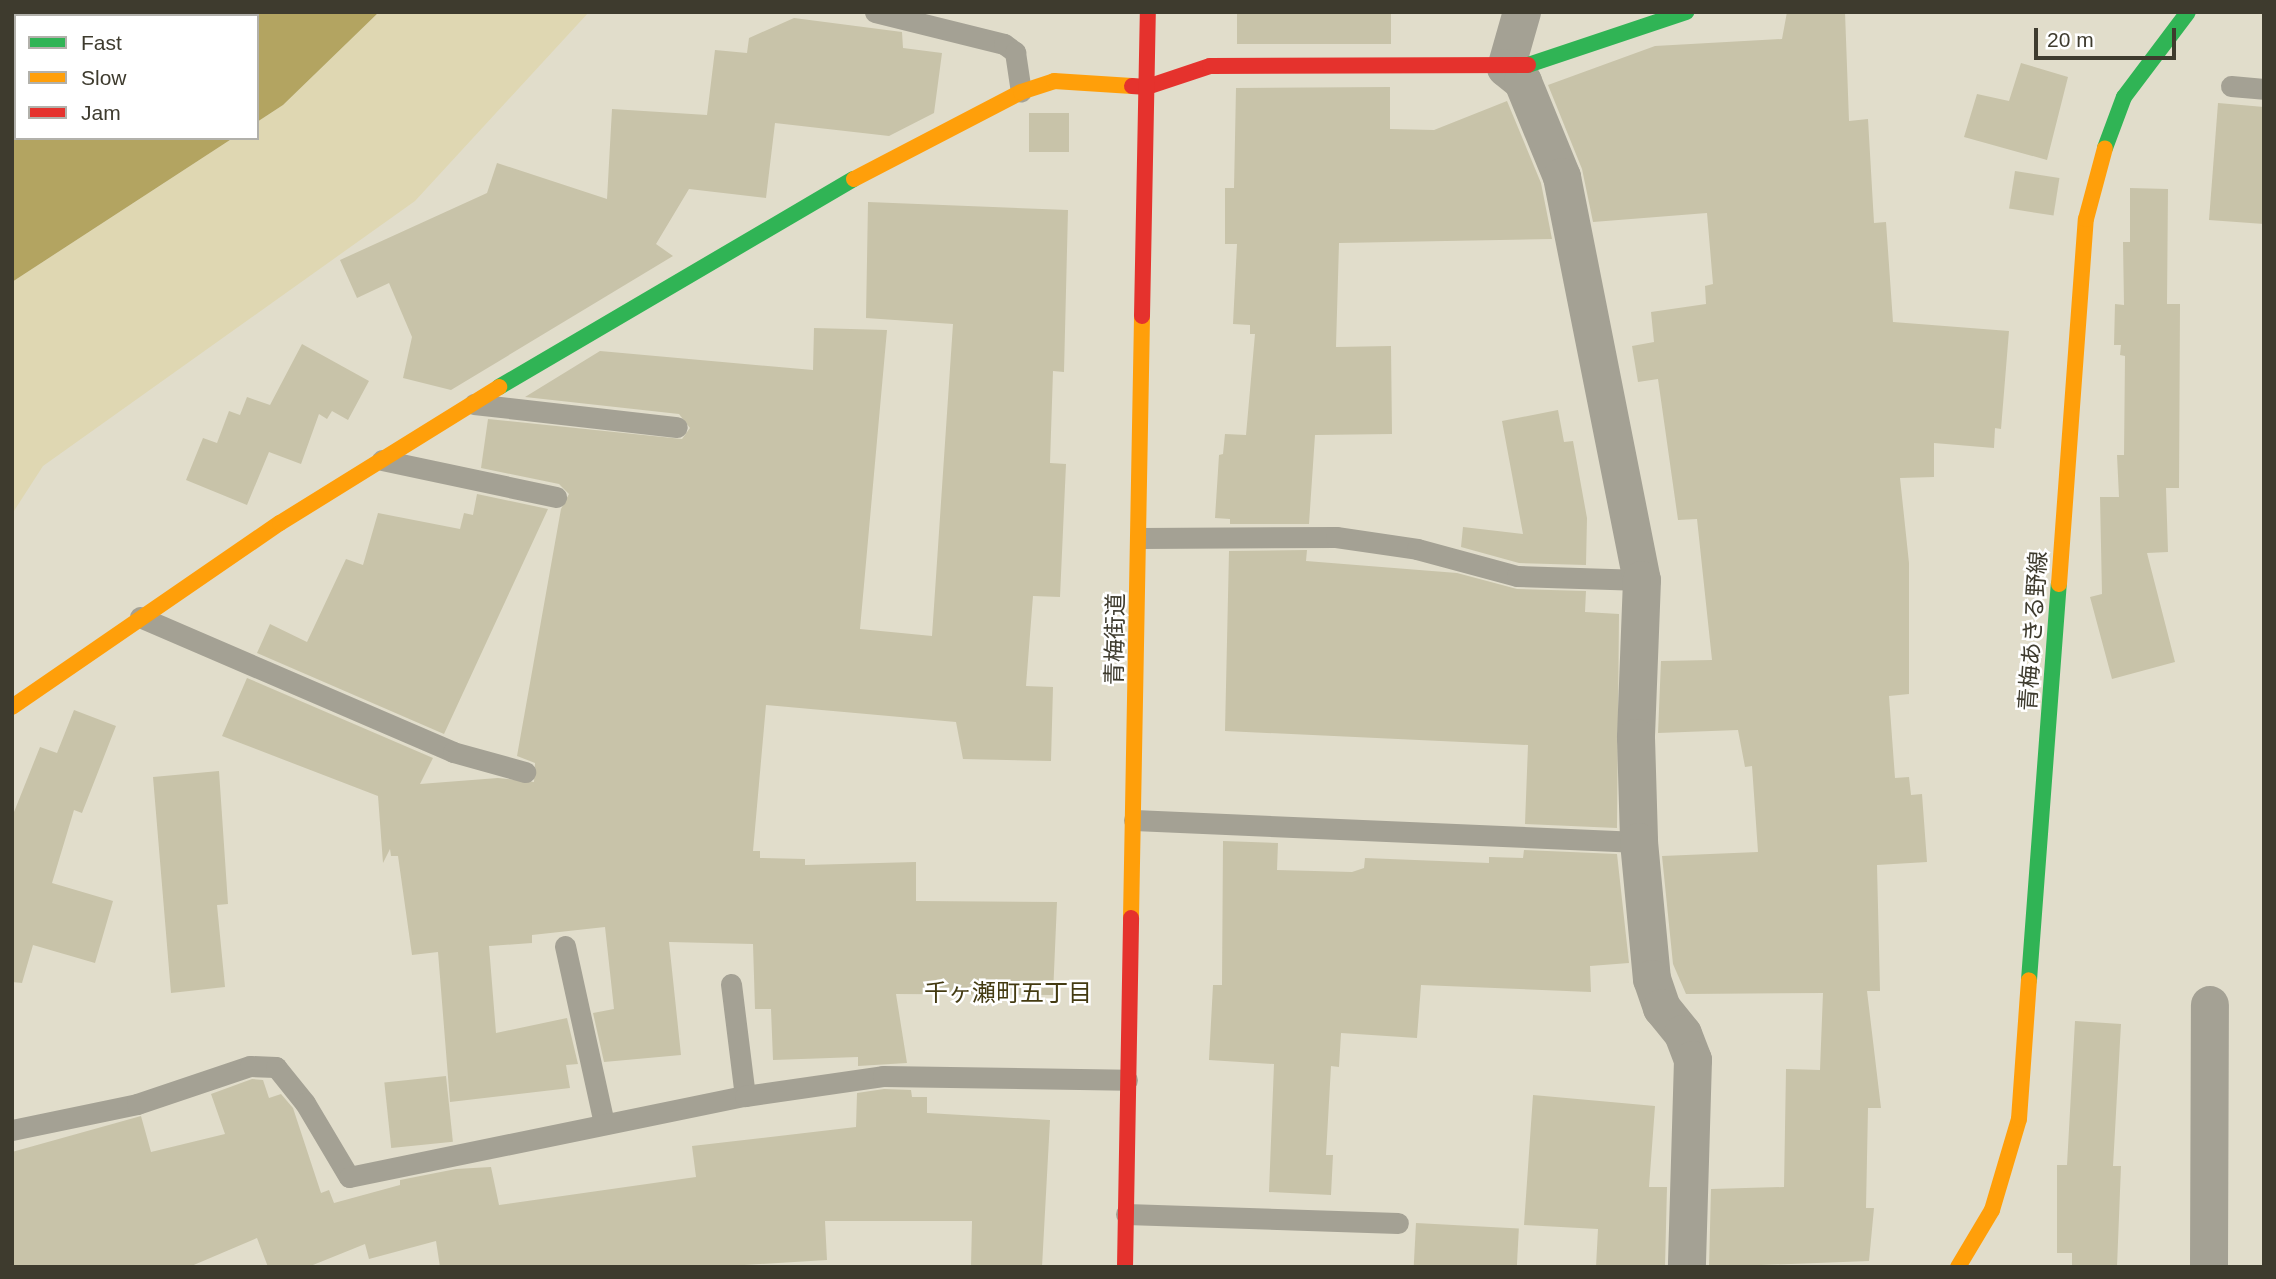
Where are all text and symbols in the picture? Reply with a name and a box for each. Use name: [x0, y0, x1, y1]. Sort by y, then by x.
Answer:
legend: [14, 14, 259, 140]
scale bar: [2038, 14, 2180, 58]
text: 20 m: [2047, 28, 2094, 51]
text: Fast: [81, 31, 122, 54]
text: Slow: [81, 66, 127, 89]
text: Jam: [81, 101, 121, 124]
street label: 青梅あきる野線: [2014, 550, 2052, 712]
street label: 青梅街道: [1100, 593, 1130, 685]
district label: 千ヶ瀬町五丁目: [924, 979, 1092, 1007]

